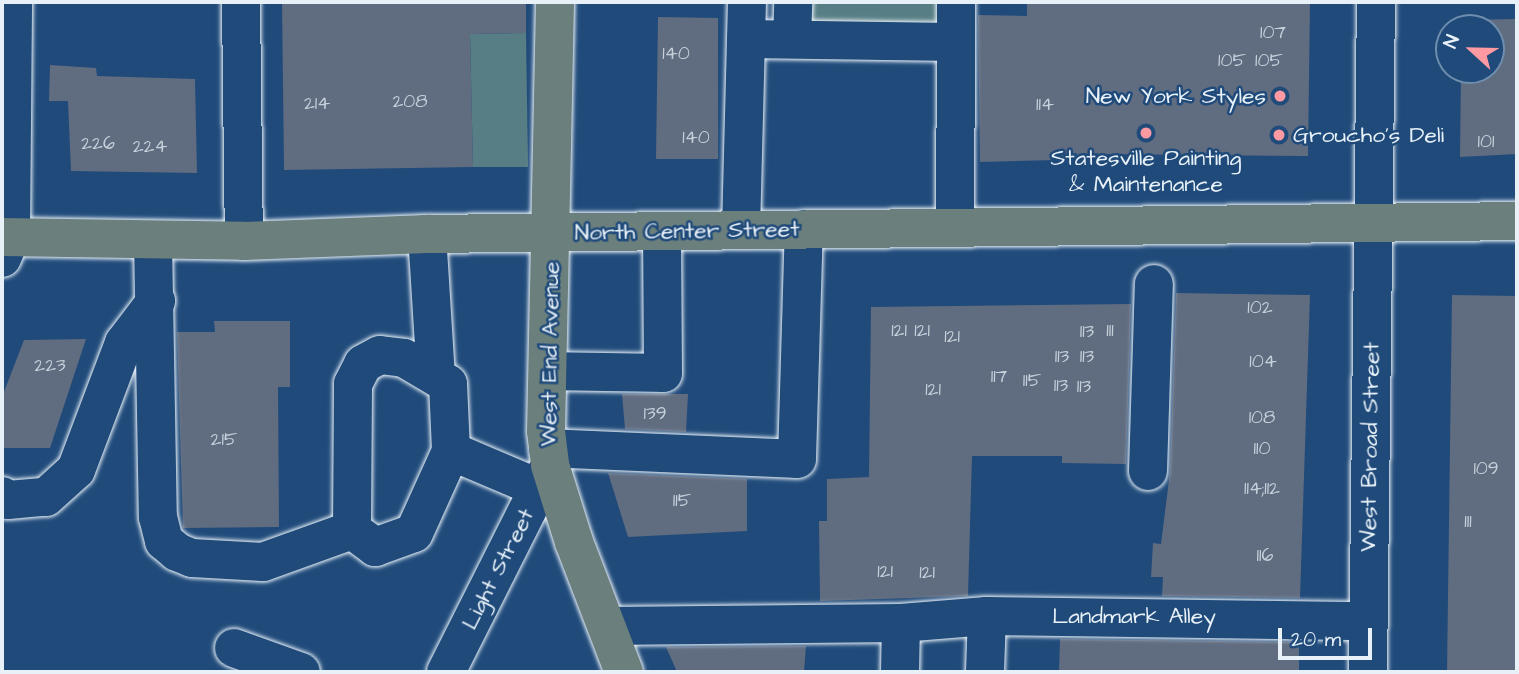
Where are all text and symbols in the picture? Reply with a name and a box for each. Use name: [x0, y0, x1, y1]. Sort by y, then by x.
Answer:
north arrow: [1435, 14, 1505, 84]
house number: 107: [1260, 22, 1286, 44]
text: N: [1437, 31, 1467, 52]
house number: 140: [662, 43, 690, 65]
house number: 105: [1218, 50, 1246, 72]
house number: 105: [1255, 50, 1283, 72]
place label: New York Styles: [1086, 82, 1266, 110]
marker: New York Styles: [1272, 88, 1288, 104]
house number: 208: [392, 91, 428, 113]
house number: 214: [304, 93, 330, 115]
house number: 114: [1036, 94, 1054, 116]
place label: Groucho's Deli: [1293, 121, 1444, 149]
marker: Statesville Painting & Maintenance: [1138, 125, 1154, 141]
house number: 140: [682, 127, 710, 149]
marker: Groucho's Deli: [1271, 127, 1287, 143]
house number: 101: [1478, 131, 1494, 153]
house number: 226: [81, 133, 115, 155]
house number: 224: [133, 136, 167, 158]
place label: Statesville Painting & Maintenance: [1051, 144, 1241, 198]
street label: North Center Street: [574, 215, 800, 247]
street label: West End Avenue: [535, 261, 565, 447]
house number: 102: [1247, 297, 1273, 319]
house number: 121: [891, 320, 907, 342]
house number: 121: [914, 320, 930, 342]
house number: 111: [1106, 320, 1114, 342]
house number: 113: [1080, 321, 1094, 343]
house number: 121: [944, 326, 960, 348]
street label: West Broad Street: [1354, 342, 1386, 552]
house number: 113: [1055, 346, 1069, 368]
house number: 113: [1080, 346, 1094, 368]
house number: 104: [1249, 351, 1277, 373]
house number: 223: [34, 355, 66, 377]
house number: 117: [991, 366, 1007, 388]
house number: 115: [1023, 370, 1041, 392]
house number: 113: [1054, 375, 1068, 397]
house number: 113: [1077, 376, 1091, 398]
house number: 121: [925, 379, 941, 401]
house number: 139: [644, 403, 666, 425]
house number: 108: [1249, 407, 1275, 429]
house number: 215: [211, 429, 237, 451]
house number: 110: [1254, 438, 1270, 460]
house number: 109: [1473, 458, 1499, 480]
house number: 114;112: [1244, 478, 1280, 500]
house number: 115: [673, 490, 691, 512]
street label: Light Street: [456, 504, 540, 634]
house number: 111: [1464, 511, 1472, 533]
house number: 116: [1257, 545, 1273, 567]
house number: 121: [877, 561, 893, 583]
house number: 121: [919, 562, 935, 584]
street label: Landmark Alley: [1052, 602, 1216, 630]
scale bar: [1281, 614, 1376, 658]
text: 20 m: [1291, 625, 1341, 654]

